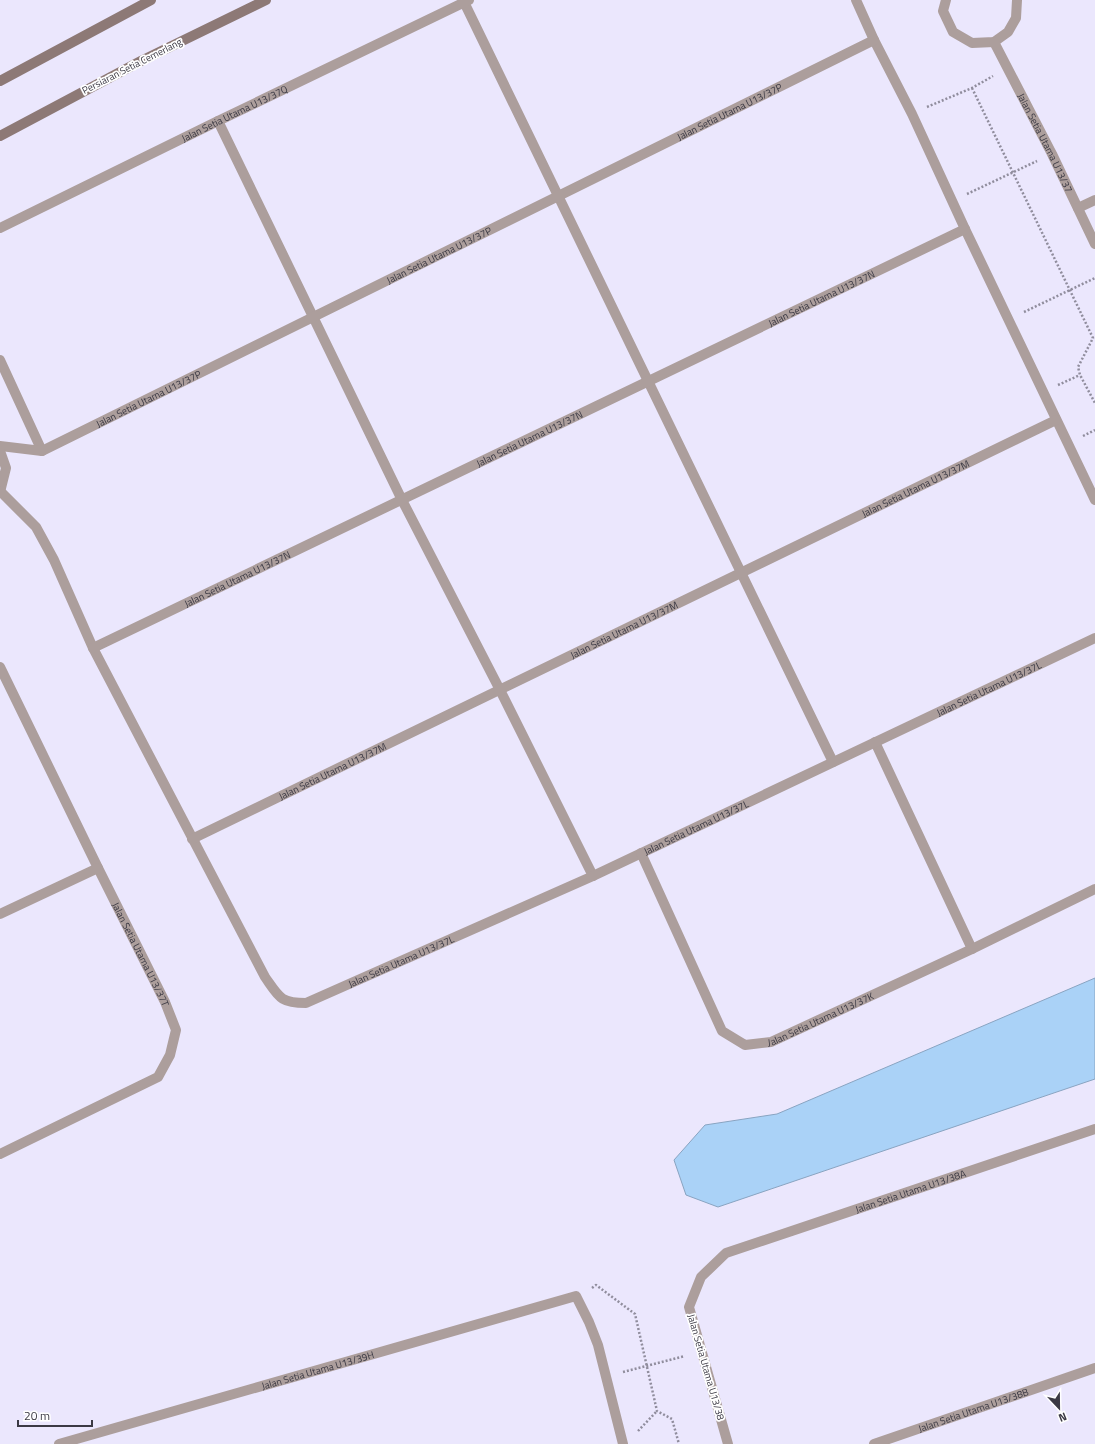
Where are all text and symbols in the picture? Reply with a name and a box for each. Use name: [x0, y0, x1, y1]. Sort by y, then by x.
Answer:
street label: Persiaran Setia Cemerlang: [79, 34, 185, 98]
street label: Jalan Setia Utama U13/37P: [674, 79, 785, 144]
street label: Jalan Setia Utama U13/37Q: [179, 81, 290, 145]
street label: Jalan Setia Utama U13/37: [1014, 90, 1077, 195]
street label: Jalan Setia Utama U13/37P: [384, 223, 494, 287]
street label: Jalan Setia Utama U13/37N: [766, 266, 877, 330]
street label: Jalan Setia Utama U13/37P: [93, 366, 204, 431]
street label: Jalan Setia Utama U13/37N: [473, 406, 585, 470]
street label: Jalan Setia Utama U13/37M: [859, 456, 972, 521]
street label: Jalan Setia Utama U13/37N: [181, 547, 293, 611]
street label: Jalan Setia Utama U13/37M: [567, 597, 680, 662]
street label: Jalan Setia Utama U13/37L: [934, 657, 1044, 720]
street label: Jalan Setia Utama U13/37M: [276, 738, 389, 803]
street label: Jalan Setia Utama U13/37L: [641, 796, 751, 858]
street label: Jalan Setia Utama U13/37T: [109, 899, 174, 1009]
street label: Jalan Setia Utama U13/37L: [346, 931, 457, 991]
street label: Jalan Setia Utama U13/37K: [767, 988, 876, 1050]
street label: Jalan Setia Utama U13/38A: [853, 1165, 968, 1217]
street label: Jalan Setia Utama U13/38: [684, 1312, 728, 1422]
street label: Jalan Setia Utama U13/39H: [260, 1347, 376, 1393]
street label: Jalan Setia Utama U13/38B: [916, 1384, 1031, 1436]
north arrow: [1039, 1388, 1079, 1428]
scale bar: [18, 1402, 92, 1428]
text: 20 m: [24, 1406, 50, 1425]
text: N: [1056, 1408, 1069, 1426]

